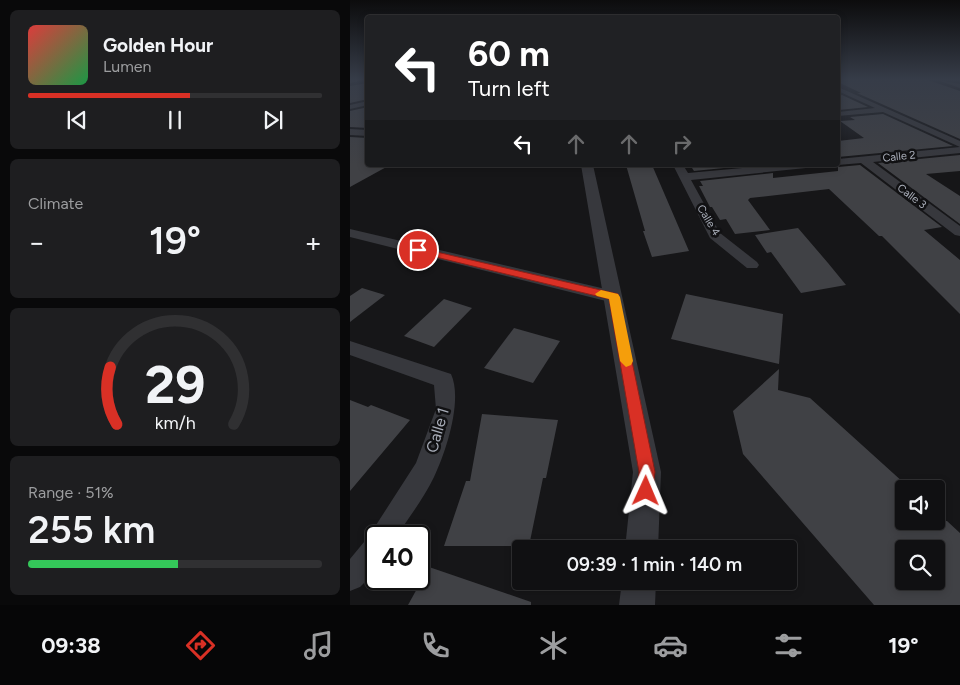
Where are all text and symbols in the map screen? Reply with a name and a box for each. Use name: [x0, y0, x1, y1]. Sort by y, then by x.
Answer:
text: 60 m: [468, 33, 550, 75]
text: Golden Hour: [103, 34, 213, 57]
icon: left: [385, 35, 450, 100]
text: Lumen: [103, 57, 152, 76]
text: Turn left: [468, 75, 550, 102]
icon: previous: [63, 106, 91, 134]
icon: pause: [161, 106, 189, 134]
icon: next: [259, 106, 287, 134]
icon: left: [509, 130, 537, 158]
icon: ahead: [562, 130, 590, 158]
icon: ahead: [615, 130, 643, 158]
icon: right: [668, 130, 696, 158]
street label: Calle 2: [882, 148, 916, 165]
street label: Calle 3: [895, 181, 929, 212]
text: Climate: [28, 194, 83, 213]
street label: Calle 4: [694, 202, 723, 238]
text: 19°: [149, 218, 201, 264]
text: −: [28, 225, 45, 259]
text: +: [305, 225, 322, 259]
pin: [397, 229, 439, 271]
icon: arrive: [404, 236, 432, 264]
text: 29: [145, 354, 205, 416]
street label: Calle 1: [422, 405, 453, 455]
text: km/h: [155, 412, 195, 433]
position arrow: [619, 464, 671, 516]
map controls: [895, 480, 945, 590]
button: sound: [895, 480, 945, 530]
text: Range · 51%: [28, 483, 114, 502]
text: 255 km: [28, 507, 155, 553]
speed limit sign: 40: [365, 525, 430, 590]
button: search: [895, 540, 945, 590]
text: 09:39 · 1 min · 140 m: [567, 553, 742, 576]
icon: directions: [183, 628, 218, 663]
icon: music: [301, 628, 336, 663]
icon: phone: [418, 628, 453, 663]
icon: climate: [536, 628, 571, 663]
icon: car: [653, 628, 688, 663]
icon: filters: [771, 628, 806, 663]
text: 09:38: [41, 632, 101, 659]
text: 19°: [888, 632, 919, 659]

